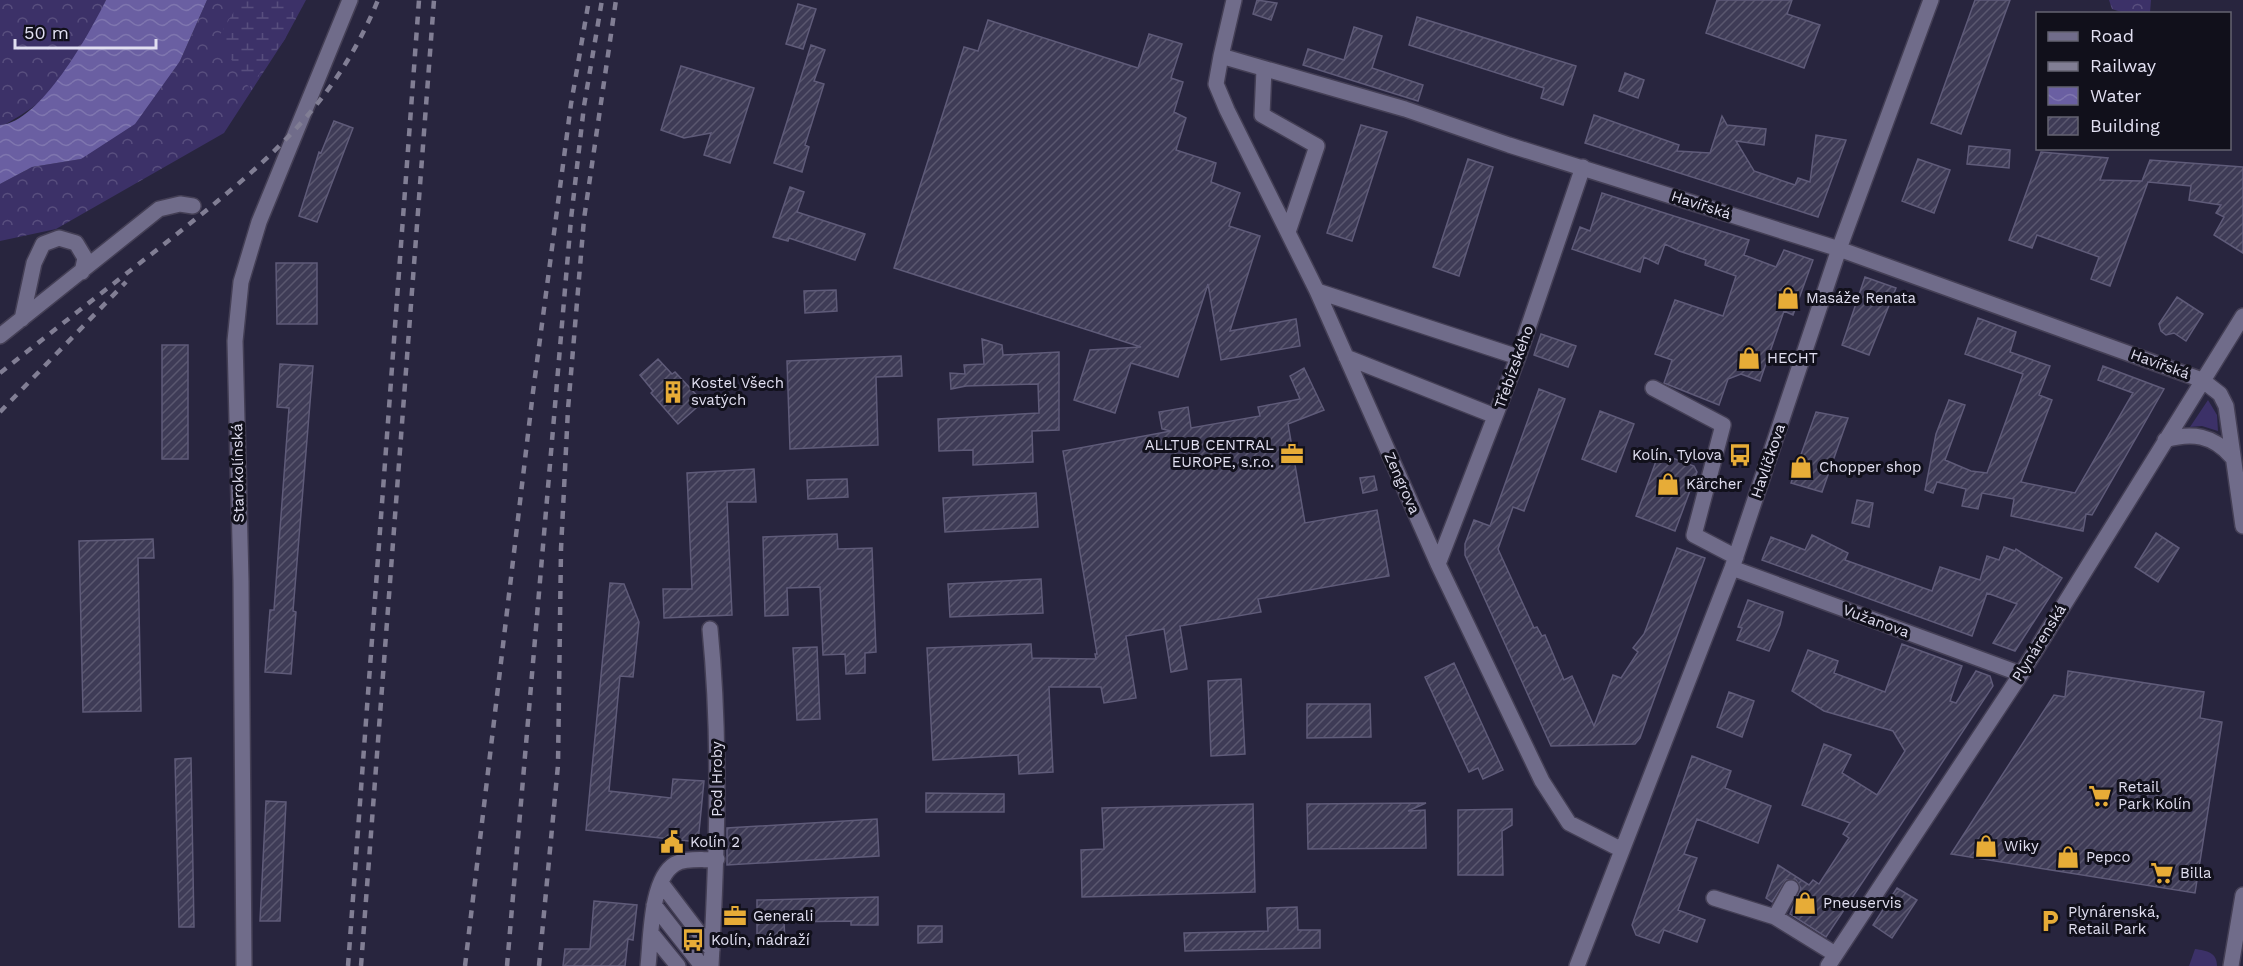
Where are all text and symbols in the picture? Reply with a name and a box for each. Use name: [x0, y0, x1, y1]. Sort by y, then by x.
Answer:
scale bar: [15, 12, 156, 50]
legend: [2036, 12, 2231, 150]
text: 50 m: [24, 22, 69, 43]
text: Road: [2090, 25, 2134, 46]
text: Railway: [2090, 55, 2157, 76]
text: Water: [2090, 85, 2142, 106]
text: Building: [2090, 115, 2160, 136]
street label: Havířská: [1669, 187, 1734, 223]
shop icon: Masáže Renata: [1775, 285, 1801, 311]
place label: Masáže Renata: [1806, 289, 1916, 307]
street label: Třebízského: [1491, 323, 1537, 411]
shop icon: HECHT: [1736, 345, 1762, 371]
street label: Havířská: [2128, 345, 2192, 383]
place label: HECHT: [1767, 349, 1818, 367]
place label: Kostel Všech svatých: [691, 374, 784, 409]
building icon: Kostel Všech svatých: [660, 379, 686, 405]
street label: Havlíčkova: [1747, 421, 1789, 500]
street label: Starokolínská: [228, 423, 248, 523]
place label: ALLTUB CENTRAL EUROPE, s.r.o.: [1145, 436, 1274, 471]
office icon: ALLTUB CENTRAL EUROPE, s.r.o.: [1279, 441, 1305, 467]
bus stop icon: Kolín, Tylova: [1727, 442, 1753, 468]
place label: Kolín, Tylova: [1632, 446, 1723, 464]
street label: Zengrova: [1380, 449, 1424, 517]
shop icon: Chopper shop: [1788, 454, 1814, 480]
place label: Chopper shop: [1819, 458, 1922, 476]
shop icon: Kärcher: [1655, 471, 1681, 497]
place label: Kärcher: [1686, 475, 1742, 493]
street label: Vužanova: [1840, 601, 1912, 641]
street label: Plynárenská: [2008, 601, 2070, 685]
street label: Pod Hroby: [708, 741, 726, 817]
place label: Retail Park Kolín: [2118, 778, 2191, 813]
supermarket icon: Retail Park Kolín: [2087, 783, 2113, 809]
public building icon: Kolín 2: [659, 829, 685, 855]
place label: Kolín 2: [690, 833, 740, 851]
shop icon: Wiky: [1973, 833, 1999, 859]
place label: Wiky: [2004, 837, 2039, 855]
shop icon: Pepco: [2055, 844, 2081, 870]
place label: Pepco: [2086, 848, 2130, 866]
supermarket icon: Billa: [2149, 860, 2175, 886]
place label: Billa: [2180, 864, 2212, 882]
shop icon: Pneuservis: [1792, 890, 1818, 916]
place label: Pneuservis: [1823, 894, 1902, 912]
office icon: Generali: [722, 903, 748, 929]
place label: Plynárenská, Retail Park: [2068, 903, 2159, 938]
place label: Generali: [753, 907, 813, 925]
parking icon: Plynárenská, Retail Park: [2037, 908, 2063, 934]
bus stop icon: Kolín, nádraží: [680, 927, 706, 953]
place label: Kolín, nádraží: [711, 931, 810, 949]

